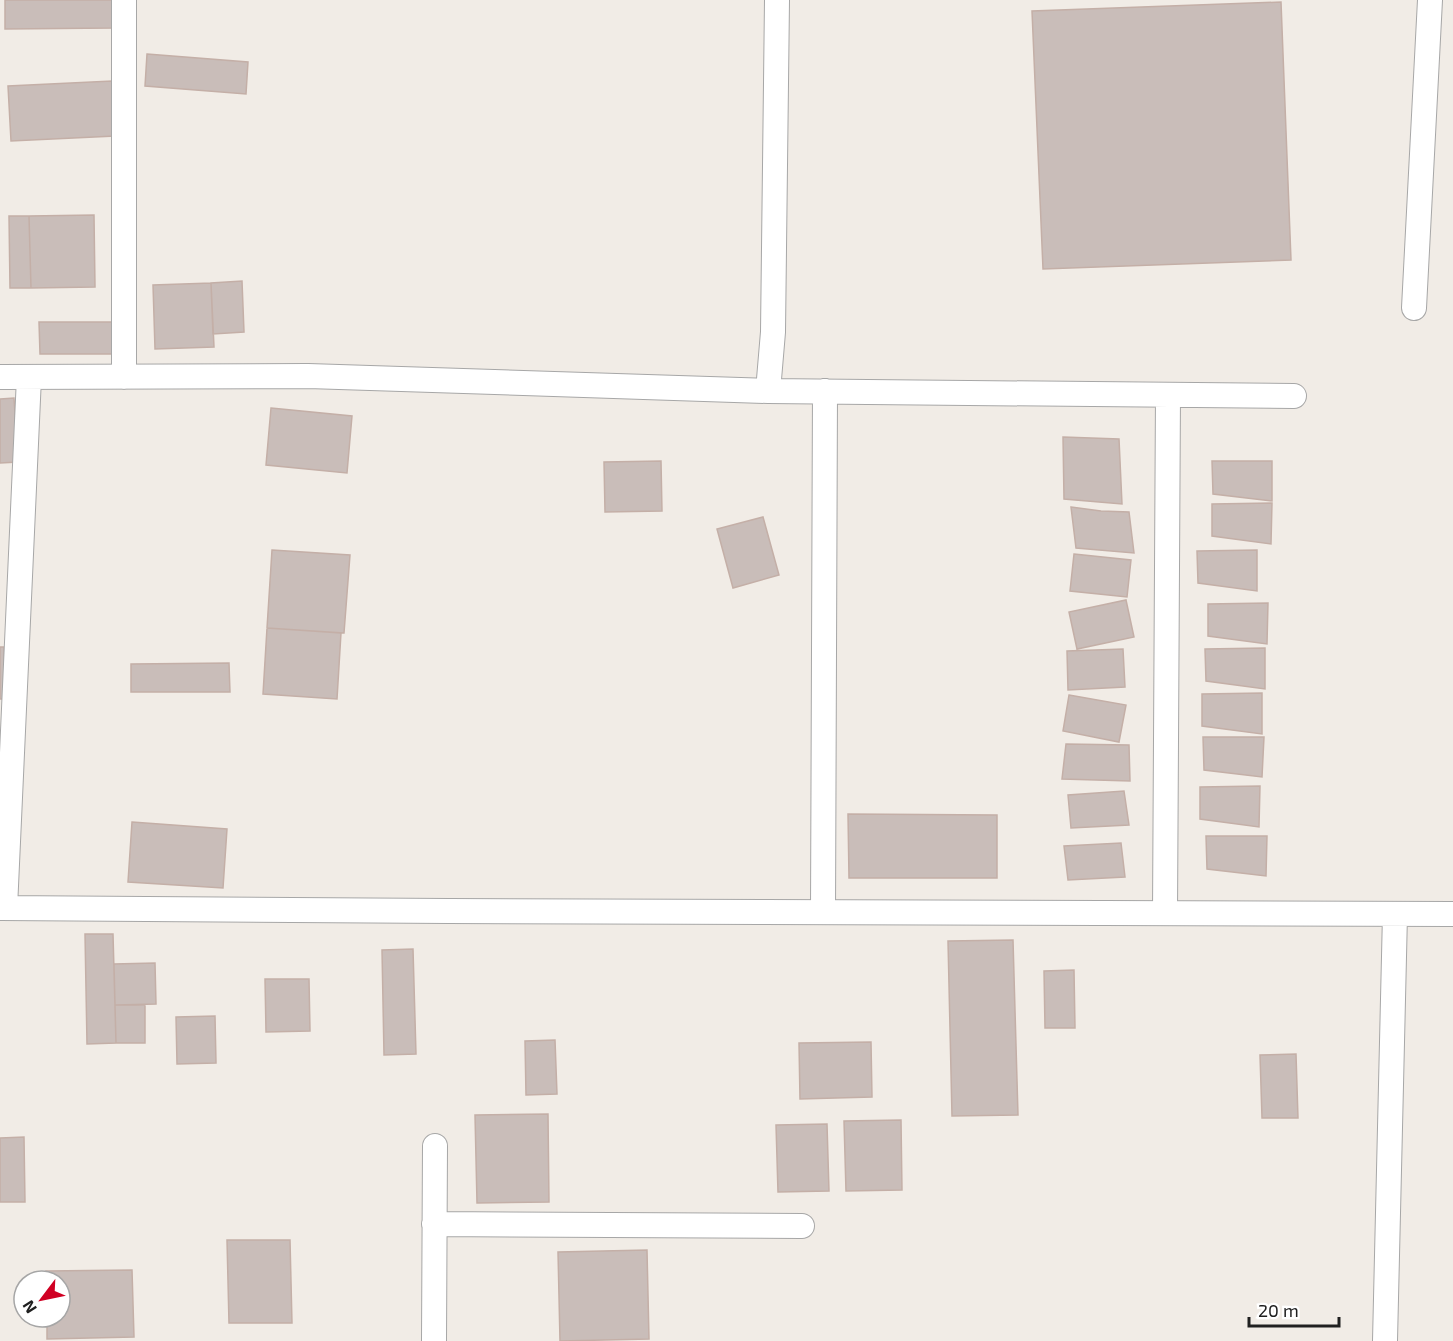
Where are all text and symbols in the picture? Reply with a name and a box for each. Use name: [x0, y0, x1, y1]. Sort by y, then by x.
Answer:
north arrow: [12, 1269, 72, 1329]
scale bar: [1249, 1290, 1339, 1328]
text: N: [18, 1297, 40, 1317]
text: 20 m: [1258, 1299, 1299, 1321]

